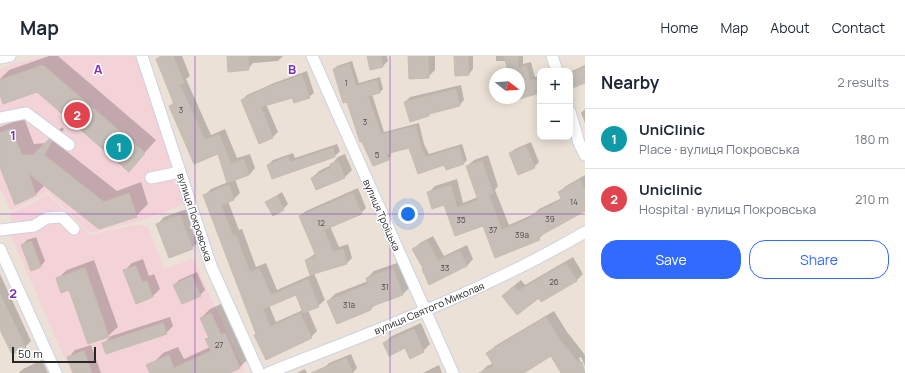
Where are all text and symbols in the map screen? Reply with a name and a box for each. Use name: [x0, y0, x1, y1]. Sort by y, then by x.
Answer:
text: Map: [20, 15, 59, 41]
text: Home: [661, 18, 698, 37]
text: Map: [720, 18, 748, 37]
text: About: [770, 18, 810, 37]
text: Contact: [832, 18, 885, 37]
text: A: [94, 60, 103, 78]
text: B: [288, 60, 296, 78]
north arrow: [489, 68, 525, 104]
map controls: [537, 68, 573, 140]
button: +: [537, 68, 573, 104]
text: Nearby: [601, 71, 659, 94]
text: 2 results: [837, 73, 889, 91]
house number: 1: [344, 77, 348, 88]
pin: 2: [64, 100, 90, 130]
house number: 3: [179, 104, 183, 115]
button: −: [537, 104, 573, 140]
house number: 3: [363, 116, 367, 127]
text: UniСlinic: [639, 119, 705, 140]
text: 1: [10, 126, 16, 144]
text: 1: [611, 130, 617, 148]
text: 180 m: [855, 130, 889, 148]
pin: 1: [106, 132, 132, 162]
text: Place · вулиця Покровська: [639, 140, 799, 158]
house number: 5: [375, 149, 380, 160]
street label: вулиця Покровська: [174, 171, 216, 263]
street label: вулиця Троїцька: [360, 177, 404, 253]
text: Uniclinic: [639, 179, 702, 200]
text: 2: [610, 190, 618, 208]
text: 210 m: [855, 190, 889, 208]
house number: 14: [570, 196, 578, 207]
text: Hospital · вулиця Покровська: [639, 200, 816, 218]
your location: [398, 204, 418, 224]
house number: 39: [545, 213, 555, 224]
house number: 35: [456, 214, 466, 225]
house number: 12: [317, 217, 325, 228]
house number: 37: [489, 224, 497, 235]
house number: 39а: [515, 229, 529, 240]
button: Save: [601, 240, 741, 279]
button: Share: [749, 240, 889, 279]
house number: 33: [441, 262, 449, 273]
house number: 26: [549, 276, 559, 287]
street label: вулиця Святого Миколая: [372, 278, 486, 338]
house number: 31: [381, 281, 389, 292]
text: 2: [9, 284, 17, 302]
house number: 31а: [343, 299, 355, 310]
house number: 27: [215, 339, 223, 350]
scale bar: [12, 345, 96, 364]
text: 50 m: [18, 346, 43, 361]

